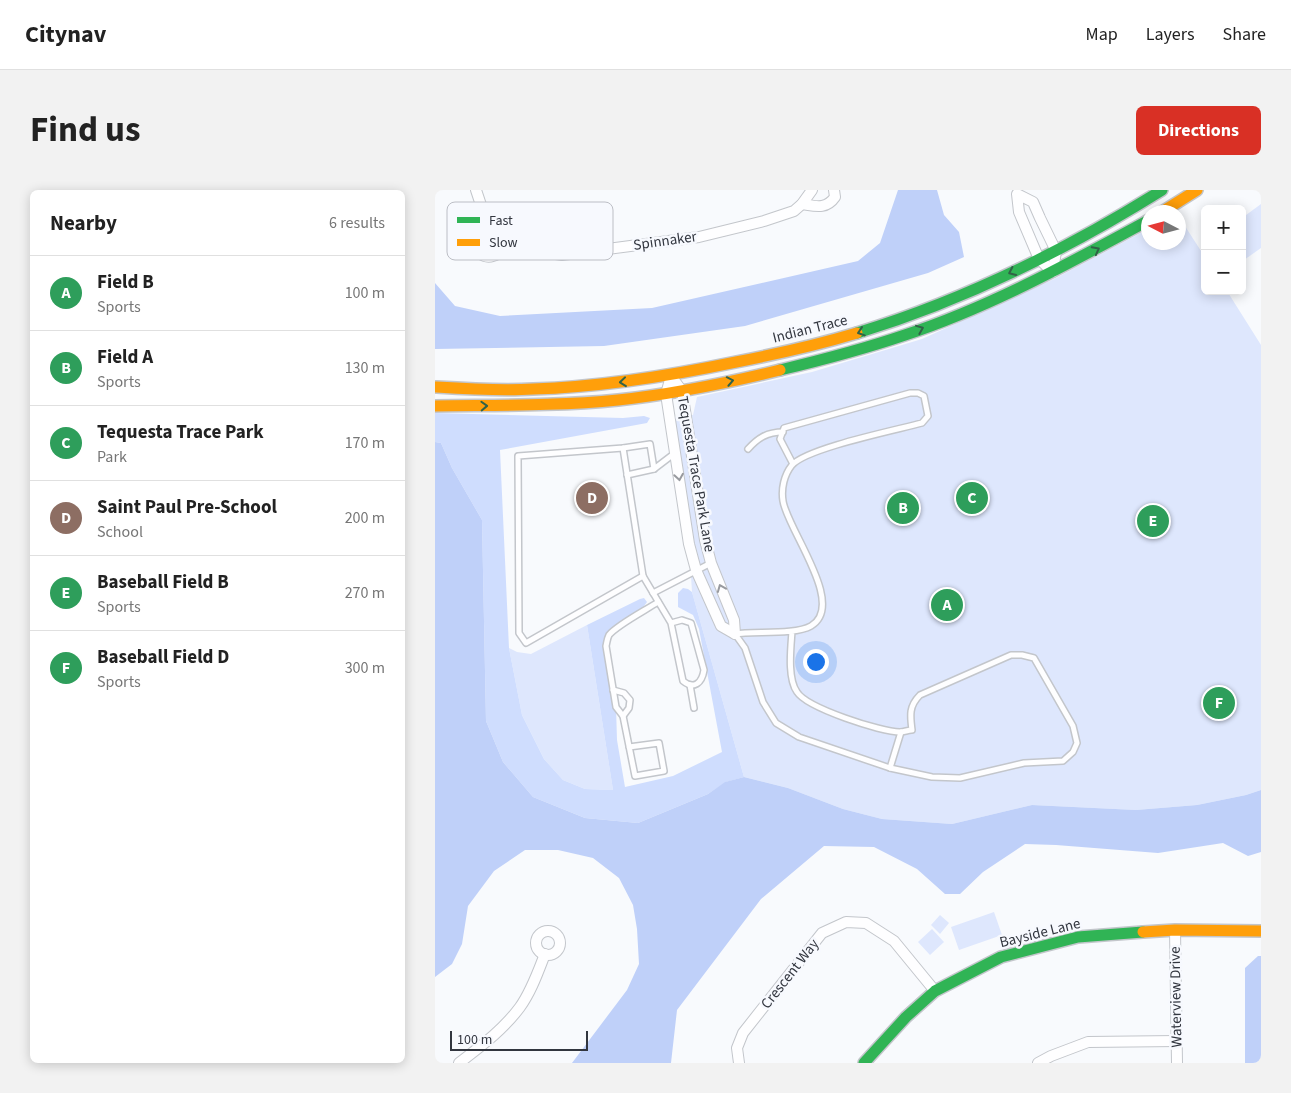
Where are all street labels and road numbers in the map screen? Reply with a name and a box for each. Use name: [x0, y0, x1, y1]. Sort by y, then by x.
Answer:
street label: Spinnaker: [632, 226, 699, 256]
street label: Indian Trace: [770, 310, 850, 348]
street label: Tequesta Trace Park Lane: [672, 394, 720, 554]
street label: Bayside Lane: [997, 913, 1083, 953]
street label: Crescent Way: [756, 935, 824, 1013]
street label: Waterview Drive: [1165, 946, 1187, 1048]

